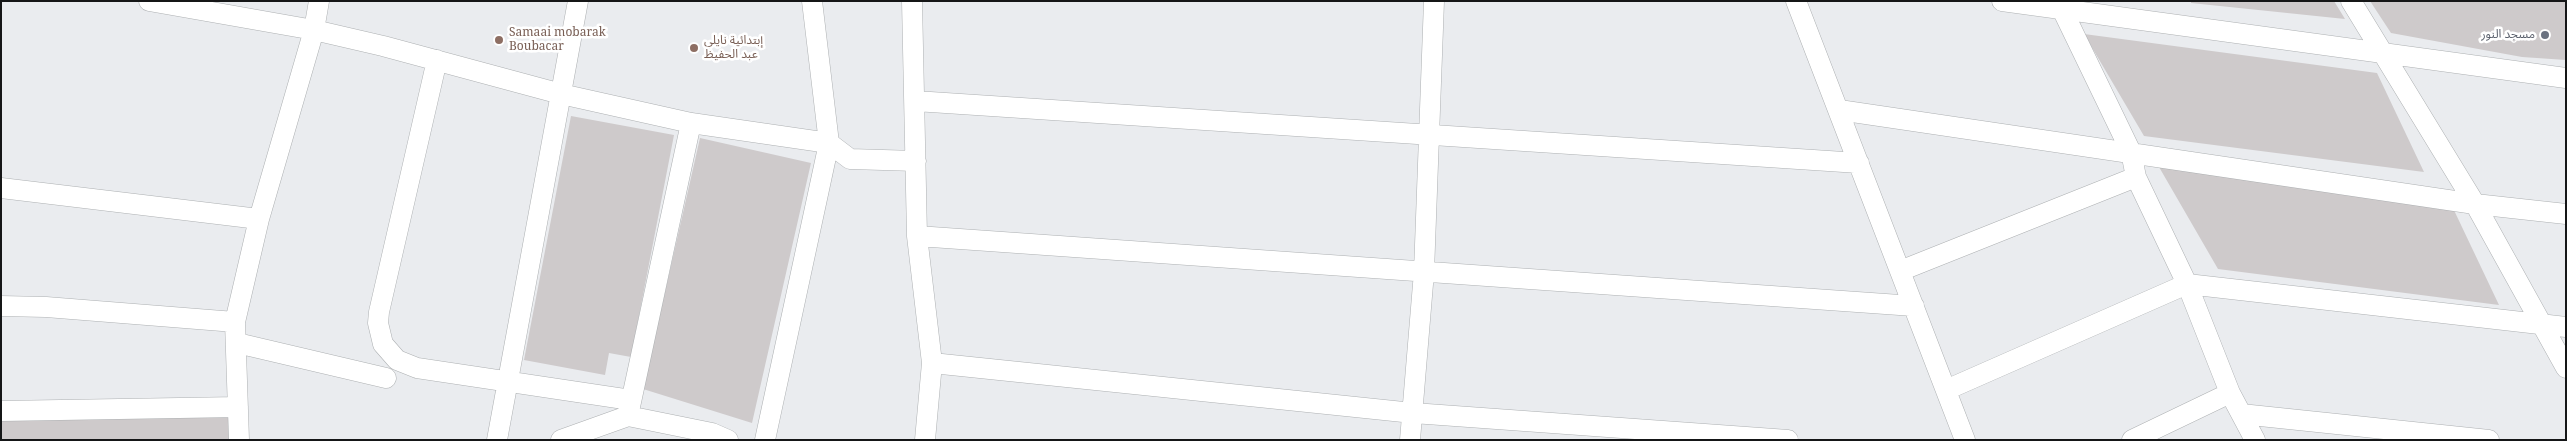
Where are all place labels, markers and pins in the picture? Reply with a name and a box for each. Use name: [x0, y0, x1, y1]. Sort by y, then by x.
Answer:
place label: Samaai mobarak Boubacar: [509, 26, 606, 54]
place label: مسجد النور: [2481, 28, 2535, 42]
marker: مسجد النور: [2539, 29, 2551, 41]
marker: Samaai mobarak Boubacar: [493, 34, 505, 46]
place label: إبتدائية نايلي عبد الحفيظ: [704, 34, 763, 62]
marker: إبتدائية نايلي عبد الحفيظ: [688, 42, 700, 54]

